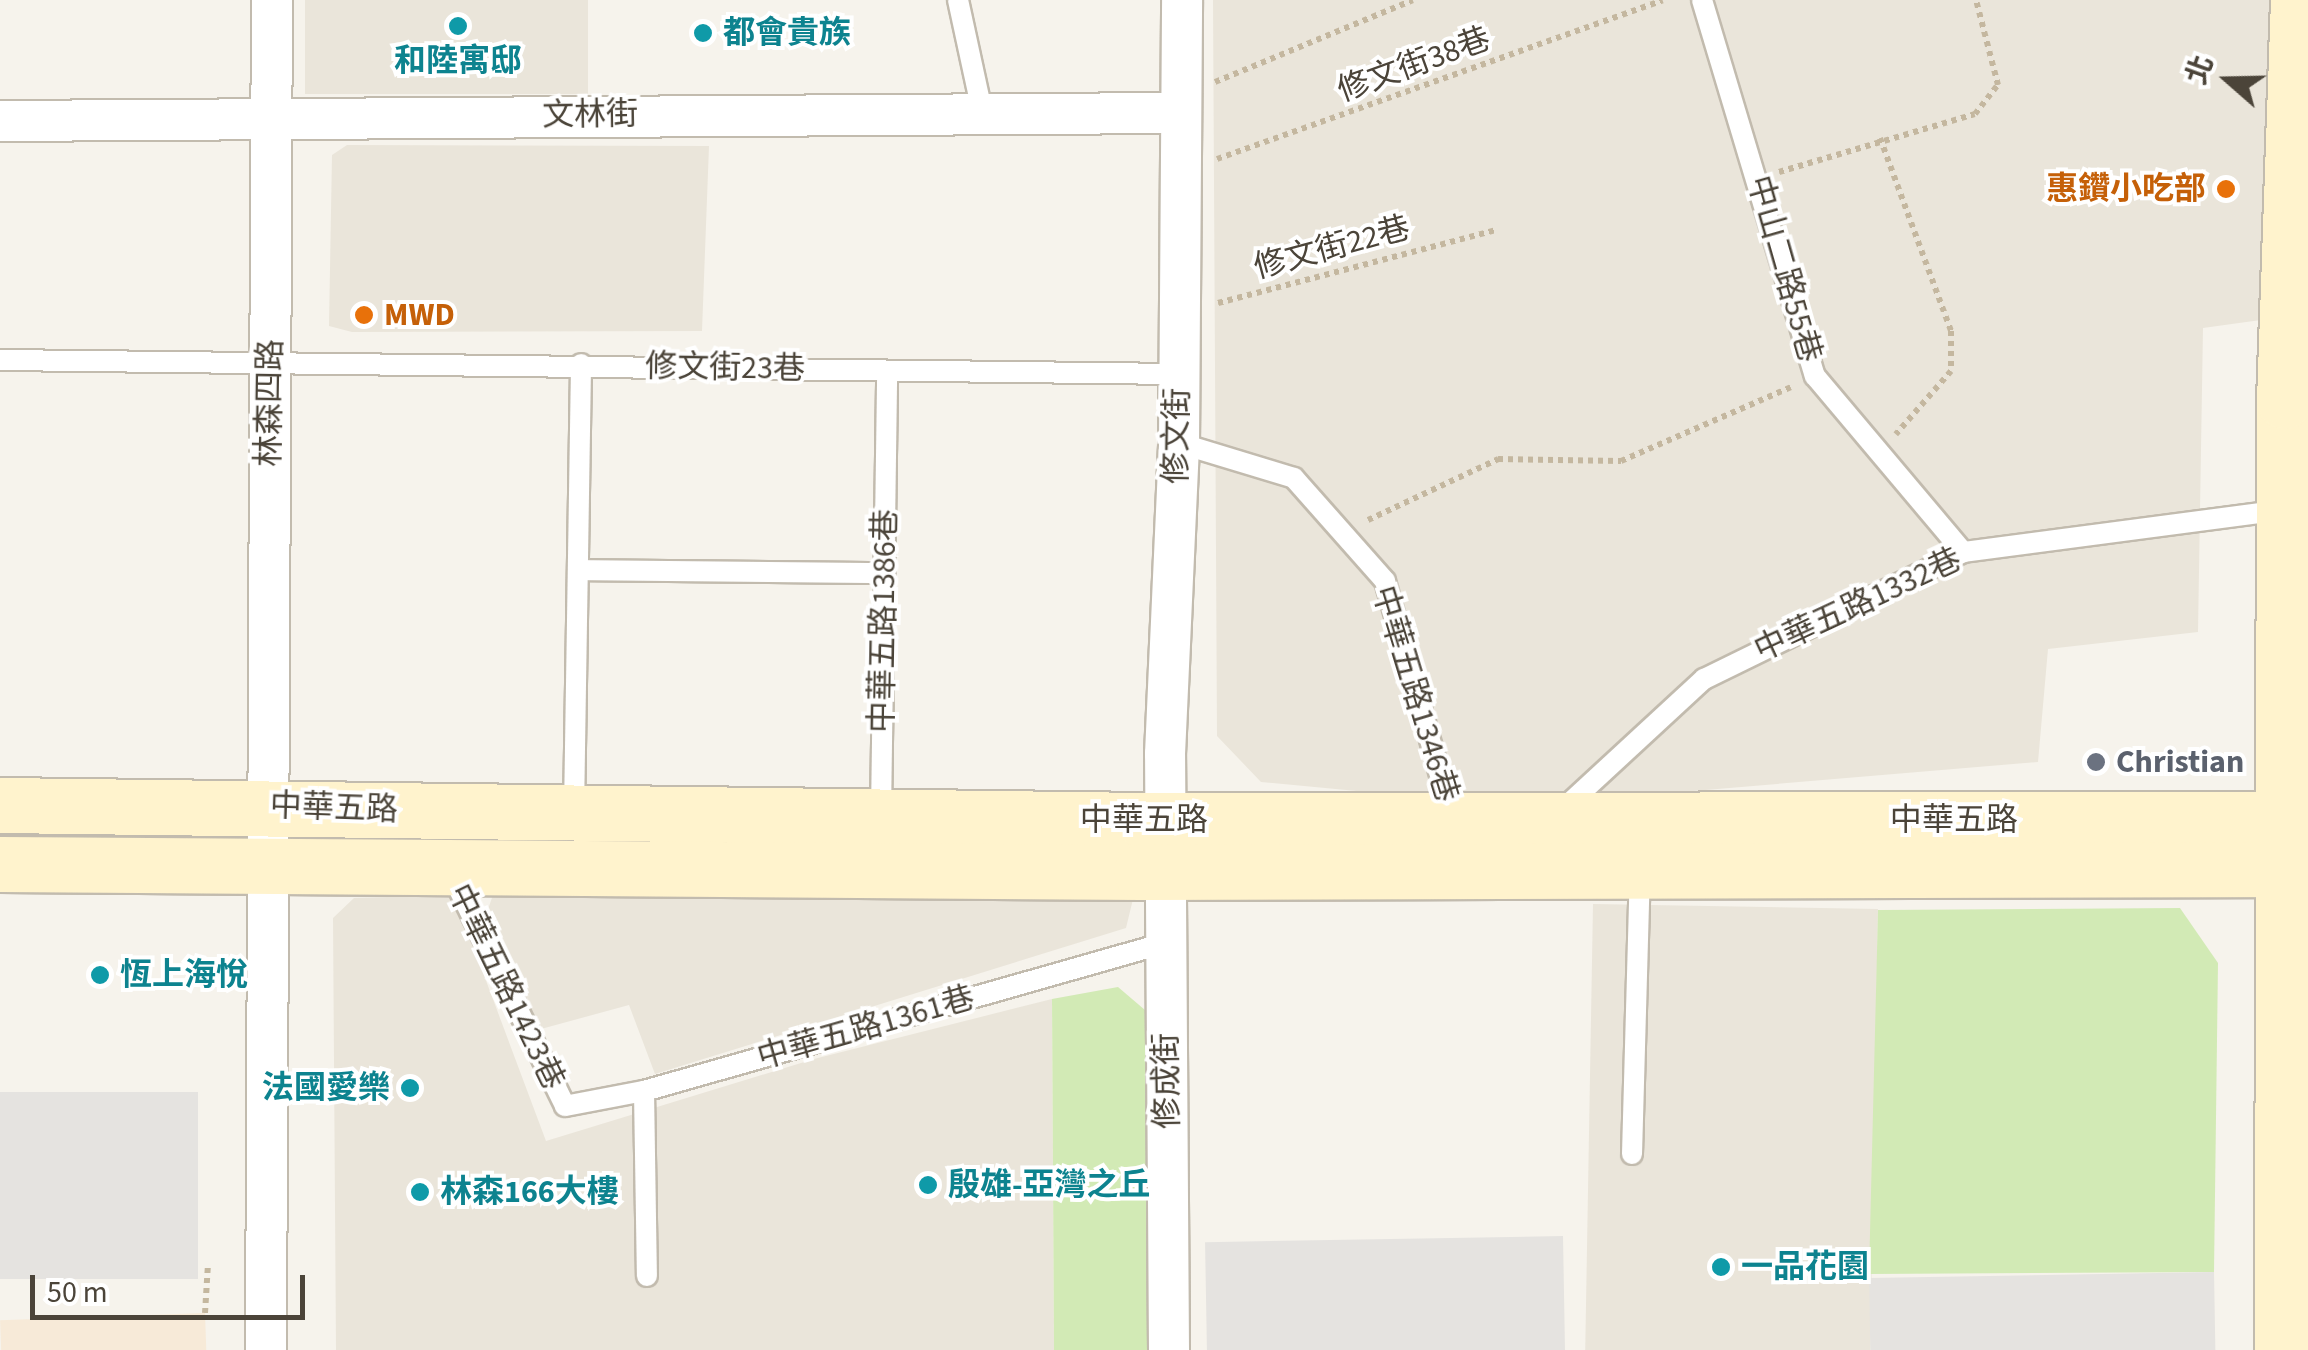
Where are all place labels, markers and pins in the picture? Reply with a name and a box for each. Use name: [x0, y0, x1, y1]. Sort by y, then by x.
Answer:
place label: 都會貴族: [723, 14, 851, 52]
marker: 和陸寓邸: [447, 15, 469, 37]
marker: 都會貴族: [692, 22, 714, 44]
place label: 和陸寓邸: [394, 42, 522, 80]
place label: 惠鑽小吃部: [2046, 170, 2206, 208]
marker: 惠鑽小吃部: [2215, 178, 2237, 200]
place label: MWD: [384, 296, 455, 334]
marker: MWD: [353, 304, 375, 326]
place label: Christian: [2116, 743, 2244, 781]
marker: Christian: [2085, 751, 2107, 773]
place label: 恆上海悅: [120, 956, 248, 994]
marker: 恆上海悅: [89, 964, 111, 986]
place label: 法國愛樂: [262, 1069, 390, 1107]
marker: 法國愛樂: [399, 1077, 421, 1099]
place label: 殷雄-亞灣之丘: [948, 1166, 1151, 1204]
place label: 林森166大樓: [440, 1173, 619, 1211]
marker: 殷雄-亞灣之丘: [917, 1174, 939, 1196]
marker: 林森166大樓: [409, 1181, 431, 1203]
place label: 一品花園: [1741, 1248, 1869, 1286]
marker: 一品花園: [1710, 1256, 1732, 1278]

